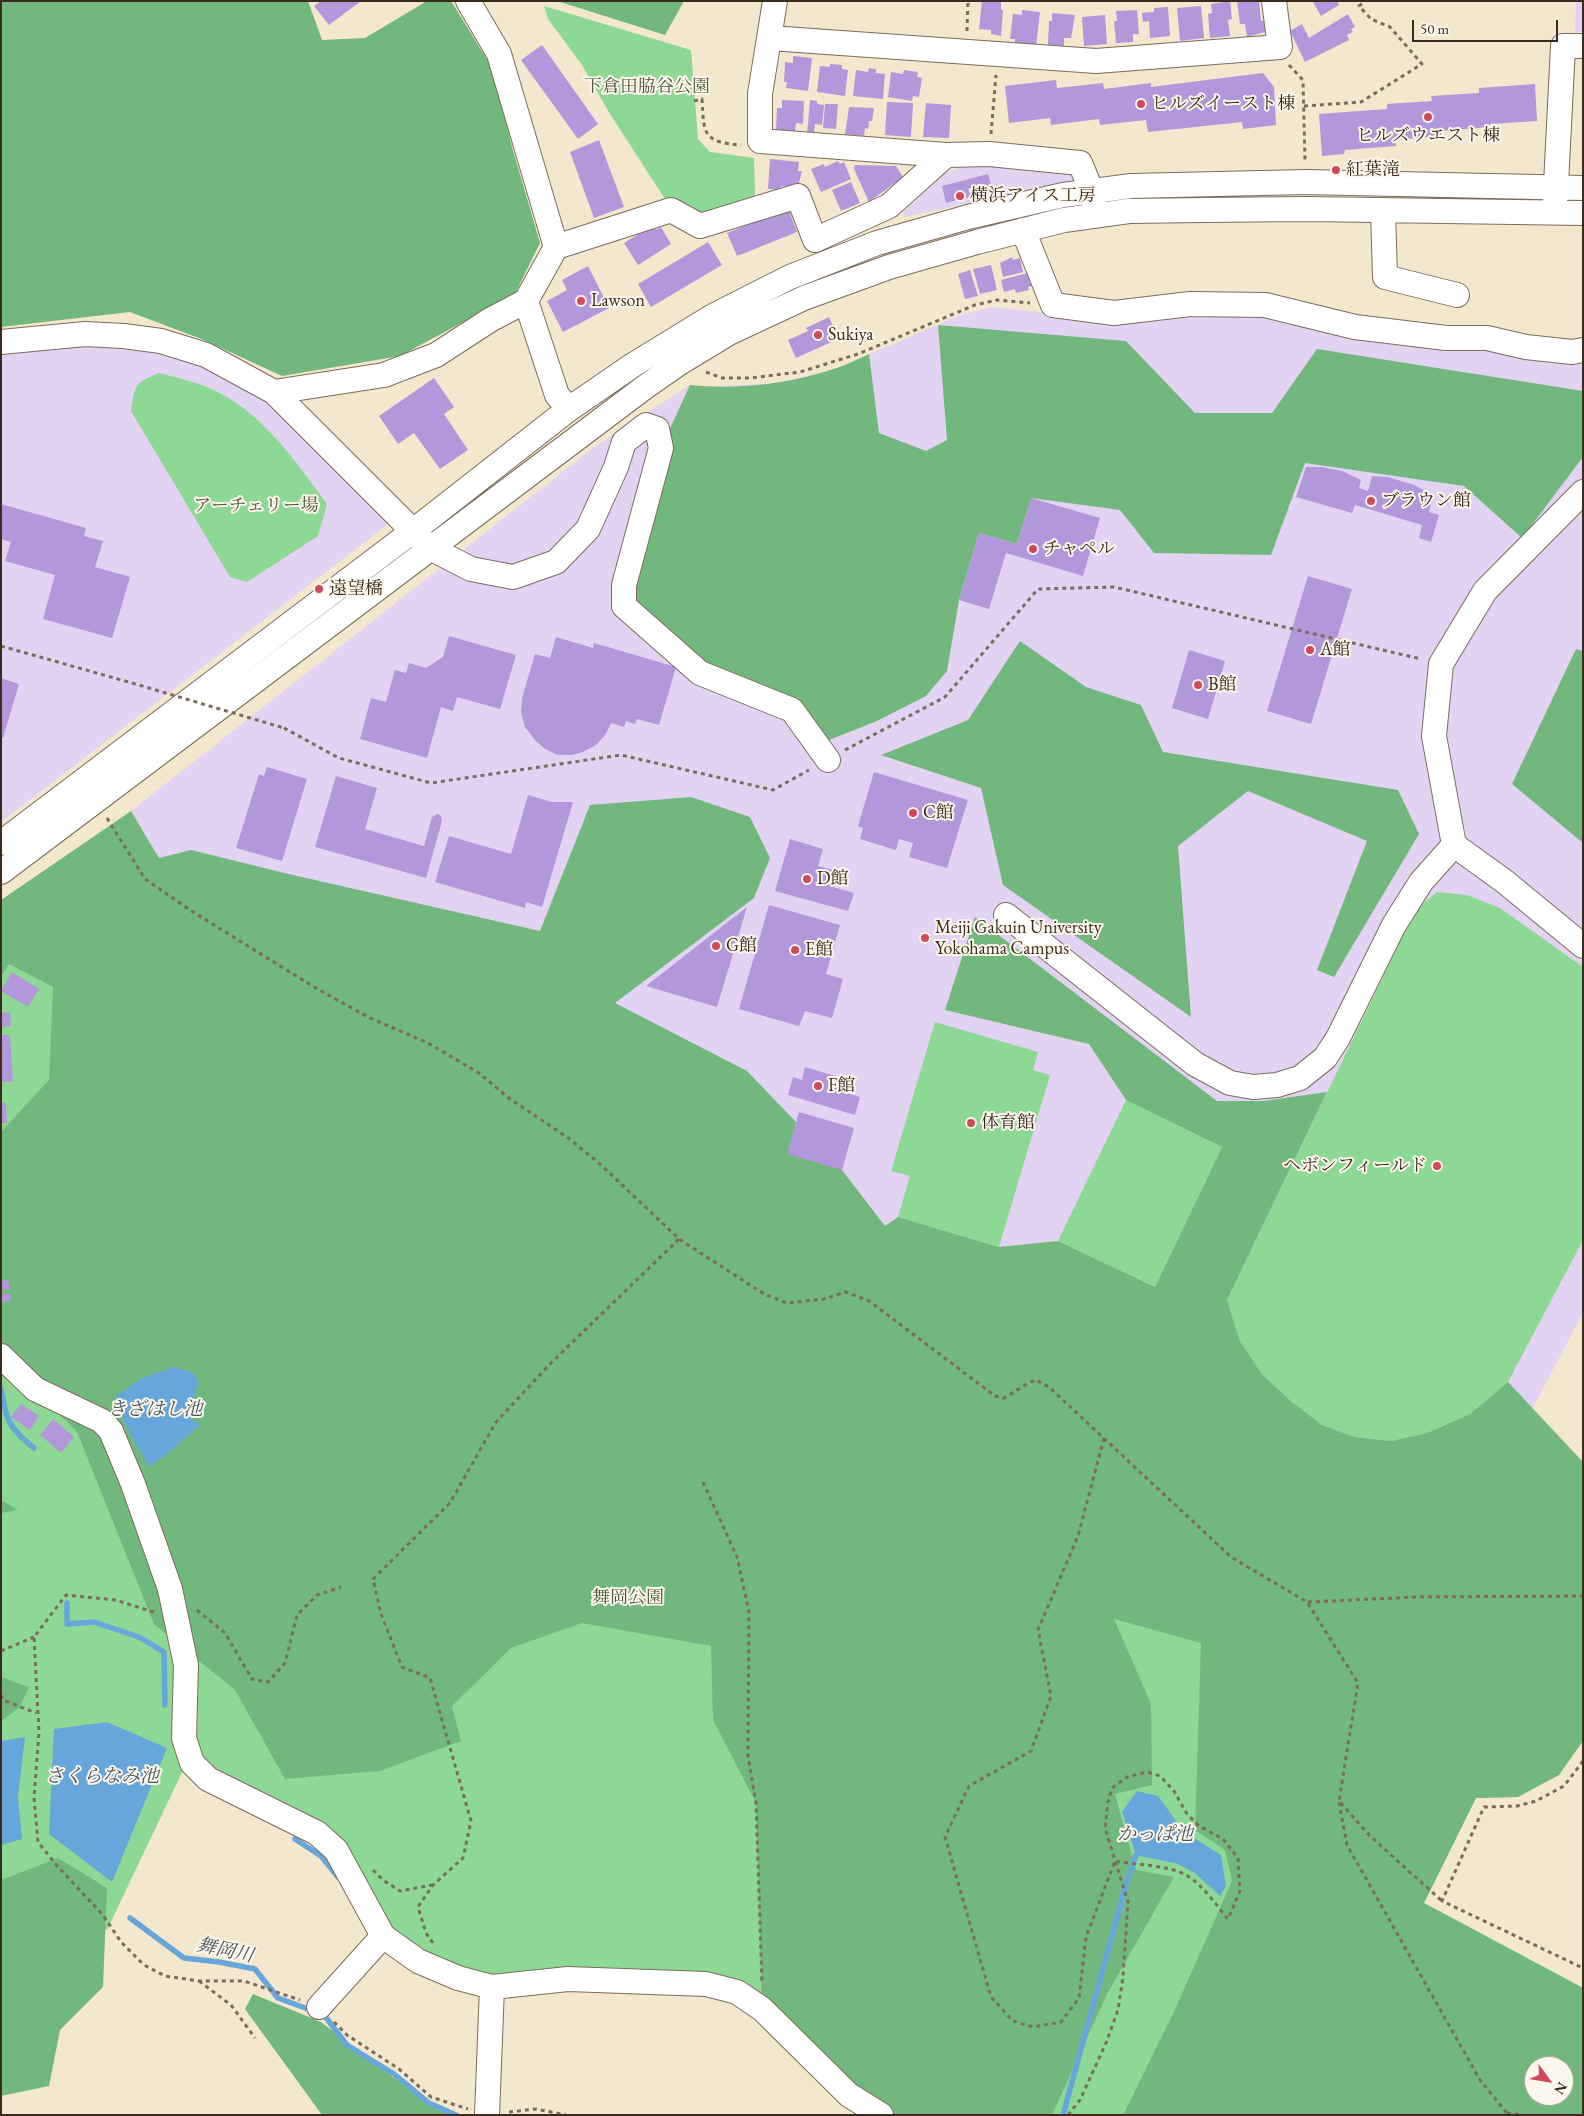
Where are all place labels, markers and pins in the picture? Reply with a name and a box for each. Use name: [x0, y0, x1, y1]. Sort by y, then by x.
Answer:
place label: ヒルズイースト棟: [1151, 93, 1295, 115]
marker: ヒルズイースト棟: [1135, 98, 1147, 110]
marker: ヒルズウエスト棟: [1422, 111, 1434, 123]
place label: ヒルズウエスト棟: [1356, 125, 1500, 147]
place label: 紅葉滝: [1346, 159, 1400, 181]
marker: 紅葉滝: [1330, 164, 1342, 176]
place label: 横浜アイス工房: [970, 185, 1096, 207]
marker: 横浜アイス工房: [954, 190, 966, 202]
place label: Lawson: [591, 290, 645, 312]
marker: Lawson: [575, 295, 587, 307]
place label: Sukiya: [828, 324, 874, 346]
marker: Sukiya: [812, 329, 824, 341]
place label: ブラウン館: [1381, 490, 1471, 512]
marker: ブラウン館: [1365, 495, 1377, 507]
place label: チャペル: [1043, 538, 1115, 560]
marker: チャペル: [1027, 543, 1039, 555]
place label: 遠望橋: [329, 578, 383, 600]
marker: 遠望橋: [313, 583, 325, 595]
place label: A館: [1320, 639, 1350, 661]
marker: A館: [1304, 644, 1316, 656]
place label: B館: [1208, 674, 1237, 696]
marker: B館: [1192, 679, 1204, 691]
place label: C館: [923, 802, 954, 824]
marker: C館: [907, 807, 919, 819]
place label: D館: [817, 868, 849, 890]
marker: D館: [801, 873, 813, 885]
place label: Meiji Gakuin University Yokohama Campus: [935, 917, 1102, 960]
marker: Meiji Gakuin University Yokohama Campus: [919, 932, 931, 944]
place label: G館: [726, 935, 757, 957]
place label: E館: [805, 939, 833, 961]
marker: G館: [710, 940, 722, 952]
marker: E館: [789, 944, 801, 956]
place label: F館: [828, 1075, 855, 1097]
marker: F館: [812, 1080, 824, 1092]
place label: 体育館: [981, 1112, 1035, 1134]
marker: 体育館: [965, 1117, 977, 1129]
place label: ヘボンフィールド: [1283, 1155, 1427, 1177]
marker: ヘボンフィールド: [1431, 1160, 1443, 1172]

